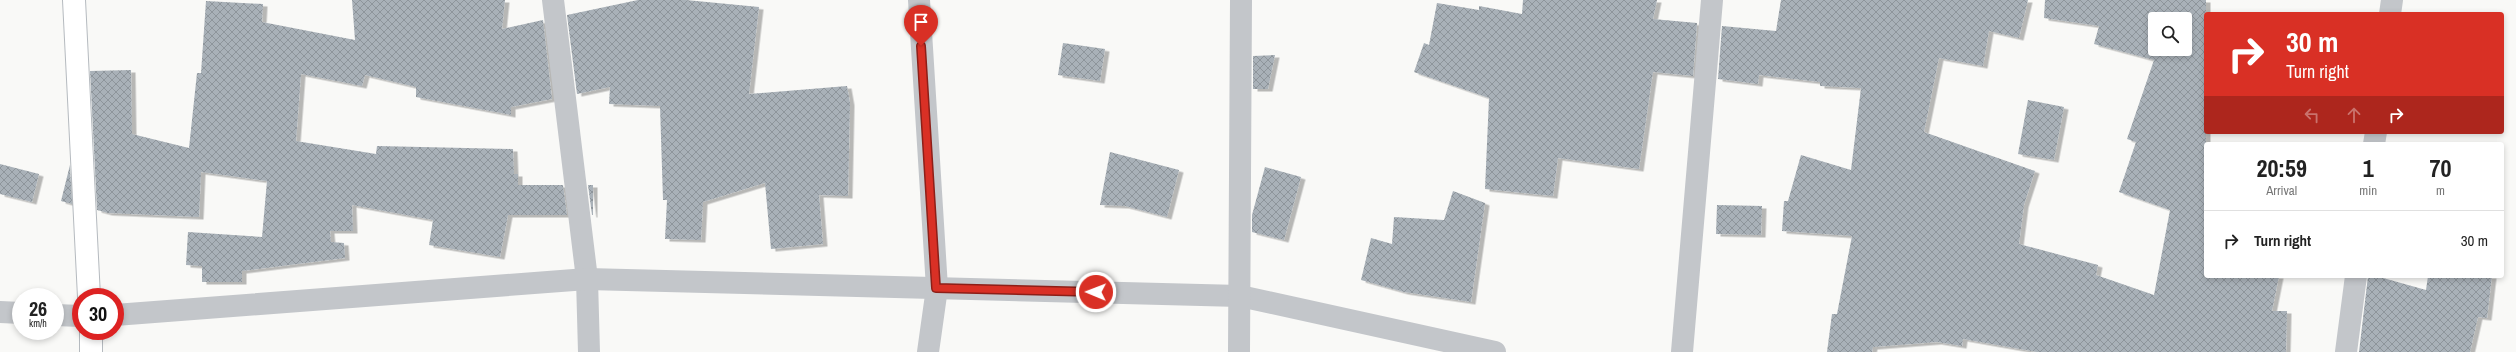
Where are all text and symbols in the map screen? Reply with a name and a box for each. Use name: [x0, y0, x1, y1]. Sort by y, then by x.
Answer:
pin: [904, 5, 938, 46]
icon: arrive: [910, 11, 932, 33]
map controls: [2148, 12, 2192, 56]
button: search: [2148, 12, 2192, 56]
text: 30 m: [2286, 23, 2338, 61]
icon: right: [2220, 28, 2272, 80]
text: Turn right: [2286, 59, 2349, 84]
icon: left: [2301, 104, 2323, 126]
icon: ahead: [2343, 104, 2365, 126]
icon: right: [2385, 104, 2407, 126]
text: 20:59: [2257, 152, 2307, 184]
text: 1: [2363, 152, 2374, 184]
text: 70: [2430, 152, 2452, 184]
text: Arrival: [2266, 182, 2297, 199]
text: min: [2359, 182, 2377, 199]
text: m: [2436, 182, 2445, 199]
icon: right: [2220, 230, 2242, 252]
text: Turn right: [2254, 230, 2311, 251]
text: 30 m: [2461, 230, 2488, 251]
position arrow: [1075, 271, 1117, 313]
speed limit sign: 30: [72, 288, 124, 340]
text: 26: [29, 295, 47, 322]
text: km/h: [29, 317, 47, 330]

